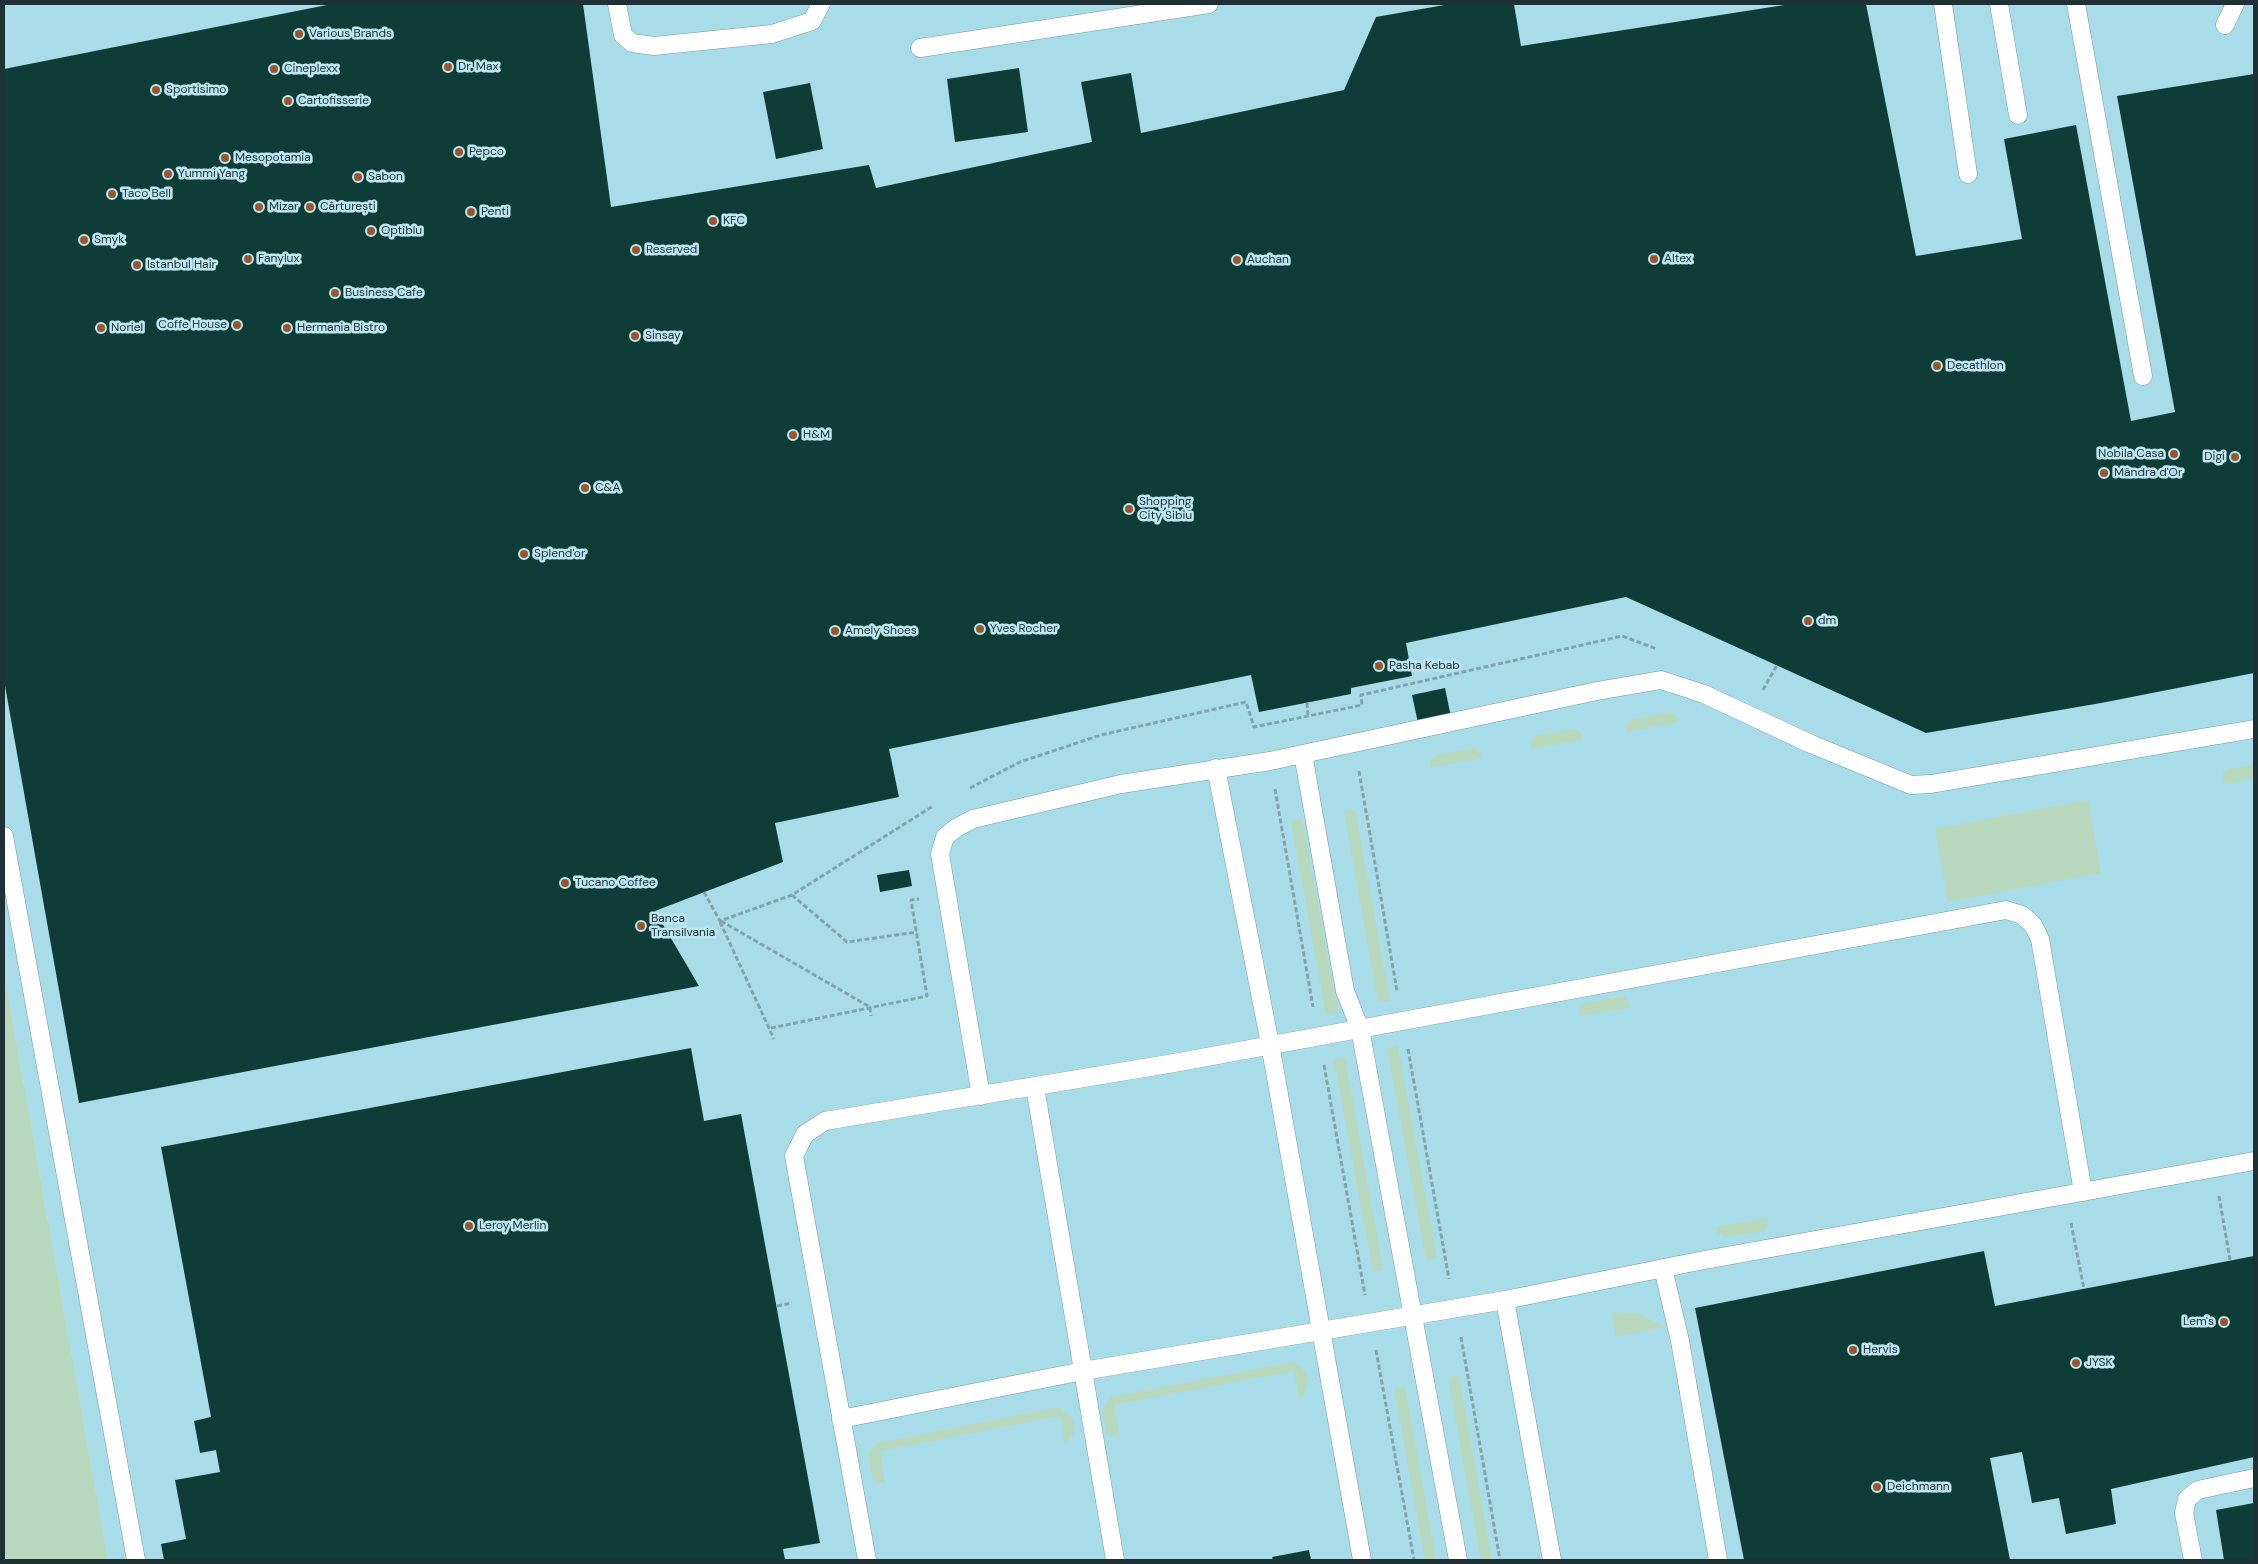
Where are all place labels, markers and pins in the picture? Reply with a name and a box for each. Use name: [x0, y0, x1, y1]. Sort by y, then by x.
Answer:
place label: Various Brands: [309, 27, 392, 41]
marker: Various Brands: [293, 28, 305, 40]
place label: Dr. Max: [458, 60, 498, 74]
marker: Dr. Max: [442, 61, 454, 73]
place label: Cineplexx: [284, 62, 338, 76]
marker: Cineplexx: [268, 63, 280, 75]
place label: Sportisimo: [166, 83, 226, 97]
marker: Sportisimo: [150, 84, 162, 96]
place label: Cartofisserie: [298, 94, 369, 108]
marker: Cartofisserie: [282, 95, 294, 107]
place label: Pepco: [469, 145, 504, 159]
marker: Pepco: [453, 146, 465, 158]
place label: Mesopotamia: [235, 151, 311, 165]
marker: Mesopotamia: [219, 152, 231, 164]
place label: Yummi Yang: [178, 167, 245, 181]
marker: Yummi Yang: [162, 168, 174, 180]
place label: Sabon: [368, 170, 403, 184]
marker: Sabon: [352, 171, 364, 183]
place label: Taco Bell: [122, 187, 171, 201]
marker: Taco Bell: [106, 188, 118, 200]
place label: Mizar: [269, 200, 298, 214]
place label: Cărturești: [320, 200, 376, 214]
marker: Mizar: [253, 201, 265, 213]
marker: Cărturești: [304, 201, 316, 213]
place label: Penti: [481, 205, 509, 219]
marker: Penti: [465, 206, 477, 218]
place label: KFC: [723, 214, 745, 228]
marker: KFC: [707, 215, 719, 227]
place label: Optiblu: [381, 224, 422, 238]
marker: Optiblu: [365, 225, 377, 237]
place label: Smyk: [94, 233, 124, 247]
marker: Smyk: [78, 234, 90, 246]
place label: Reserved: [646, 243, 697, 257]
marker: Reserved: [630, 244, 642, 256]
place label: Fanylux: [258, 252, 299, 266]
place label: Altex: [1664, 252, 1692, 266]
marker: Fanylux: [242, 253, 254, 265]
place label: Auchan: [1247, 253, 1289, 267]
marker: Altex: [1648, 253, 1660, 265]
marker: Auchan: [1231, 254, 1243, 266]
place label: Istanbul Hair: [147, 258, 216, 272]
marker: Istanbul Hair: [131, 259, 143, 271]
place label: Business Cafe: [345, 286, 423, 300]
marker: Business Cafe: [329, 287, 341, 299]
place label: Coffe House: [158, 318, 227, 332]
marker: Coffe House: [231, 319, 243, 331]
place label: Noriel: [111, 321, 143, 335]
place label: Hermania Bistro: [297, 321, 385, 335]
marker: Noriel: [95, 322, 107, 334]
marker: Hermania Bistro: [281, 322, 293, 334]
place label: Sinsay: [645, 329, 681, 343]
marker: Sinsay: [629, 330, 641, 342]
place label: Decathlon: [1947, 359, 2004, 373]
marker: Decathlon: [1931, 360, 1943, 372]
place label: H&M: [803, 428, 830, 442]
marker: H&M: [787, 429, 799, 441]
place label: Nobila Casa: [2098, 447, 2164, 461]
marker: Nobila Casa: [2168, 448, 2180, 460]
place label: Digi: [2204, 450, 2225, 464]
marker: Digi: [2229, 451, 2241, 463]
place label: Mândra d'Or: [2114, 466, 2182, 480]
marker: Mândra d'Or: [2098, 467, 2110, 479]
place label: C&A: [595, 481, 620, 495]
marker: C&A: [579, 482, 591, 494]
place label: Shopping City Sibiu: [1139, 495, 1192, 523]
marker: Shopping City Sibiu: [1123, 503, 1135, 515]
place label: Splend'or: [534, 547, 585, 561]
marker: Splend'or: [518, 548, 530, 560]
place label: dm: [1818, 614, 1836, 628]
marker: dm: [1802, 615, 1814, 627]
place label: Yves Rocher: [990, 622, 1057, 636]
marker: Yves Rocher: [974, 623, 986, 635]
place label: Amely Shoes: [845, 624, 917, 638]
marker: Amely Shoes: [829, 625, 841, 637]
place label: Pasha Kebab: [1389, 659, 1460, 673]
marker: Pasha Kebab: [1373, 660, 1385, 672]
place label: Tucano Coffee: [575, 876, 656, 890]
marker: Tucano Coffee: [559, 877, 571, 889]
place label: Banca Transilvania: [651, 912, 715, 940]
marker: Banca Transilvania: [635, 920, 647, 932]
place label: Leroy Merlin: [479, 1219, 546, 1233]
marker: Leroy Merlin: [463, 1220, 475, 1232]
place label: Lem's: [2183, 1315, 2214, 1329]
marker: Lem's: [2218, 1316, 2230, 1328]
place label: Hervis: [1863, 1343, 1898, 1357]
marker: Hervis: [1847, 1344, 1859, 1356]
place label: JYSK: [2086, 1356, 2112, 1370]
marker: JYSK: [2070, 1357, 2082, 1369]
place label: Deichmann: [1887, 1480, 1950, 1494]
marker: Deichmann: [1871, 1481, 1883, 1493]

